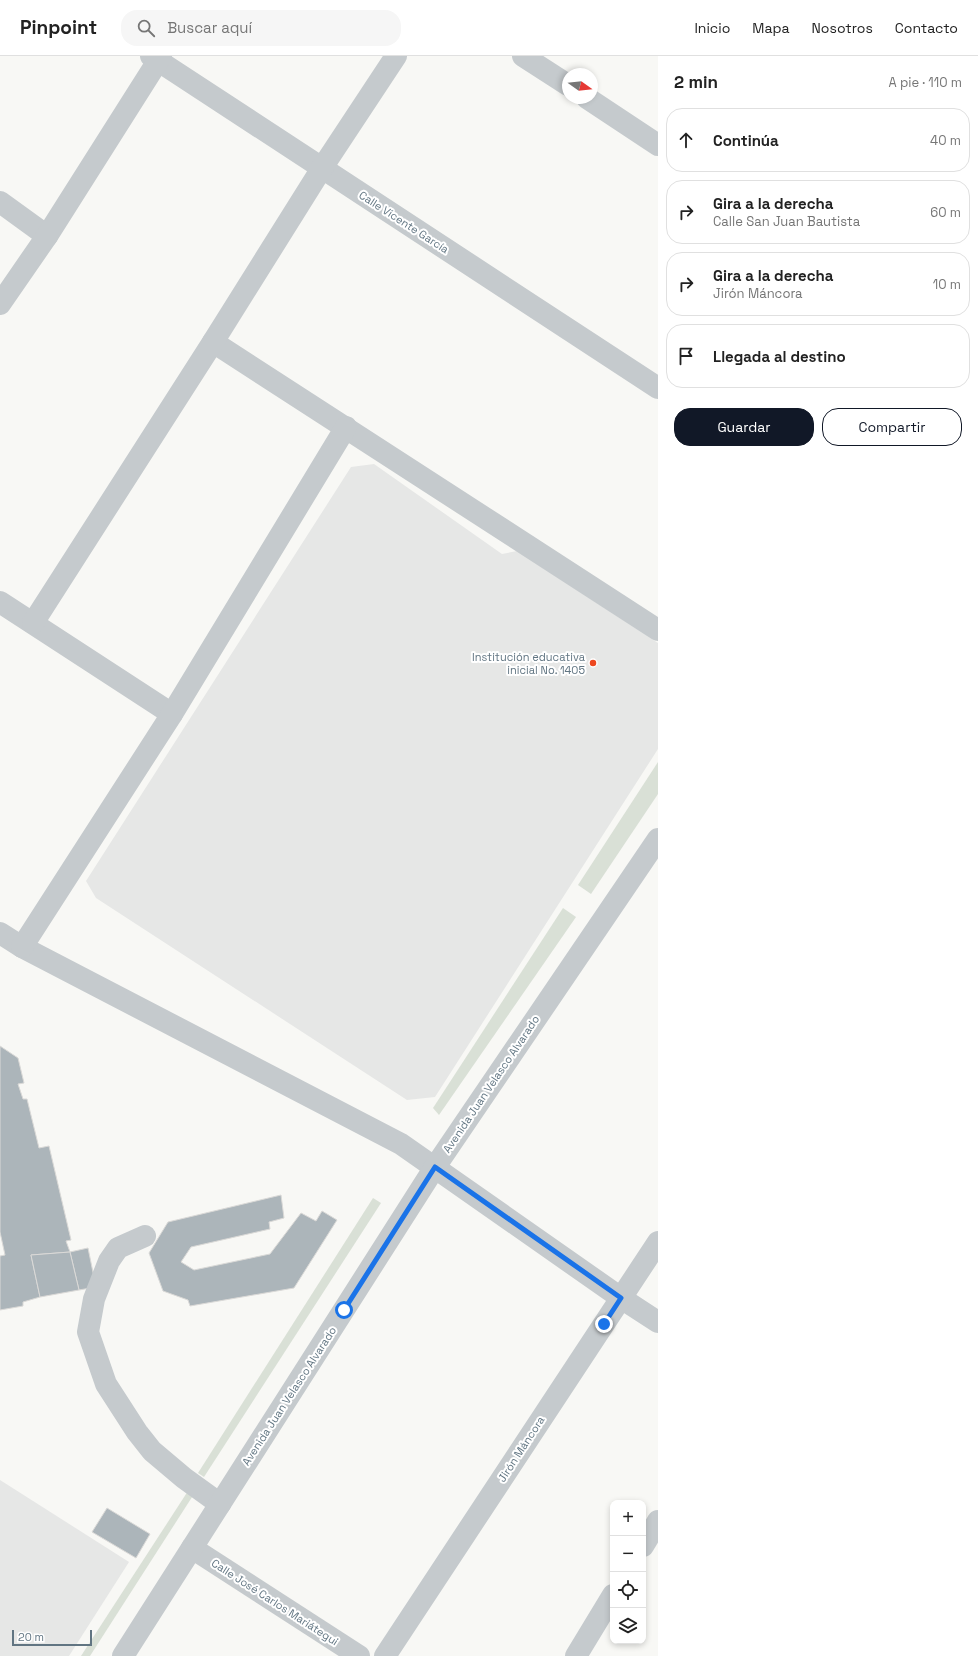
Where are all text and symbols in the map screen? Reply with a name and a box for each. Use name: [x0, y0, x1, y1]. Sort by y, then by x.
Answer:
search box: [121, 10, 401, 46]
text: Pinpoint: [20, 15, 97, 40]
icon: search: [135, 17, 157, 39]
text: Buscar aquí: [167, 18, 252, 37]
text: Inicio: [694, 19, 730, 37]
text: Mapa: [752, 19, 790, 37]
text: Nosotros: [812, 19, 873, 37]
text: Contacto: [895, 19, 958, 37]
north arrow: [562, 68, 598, 104]
text: 2 min: [674, 71, 718, 93]
text: A pie · 110 m: [889, 74, 962, 91]
icon: ahead: [675, 129, 697, 151]
text: Continúa: [713, 131, 779, 150]
text: 40 m: [930, 132, 961, 149]
street label: Calle Vicente García: [356, 188, 452, 257]
text: Gira a la derecha: [713, 194, 833, 213]
icon: right: [675, 201, 697, 223]
text: 60 m: [930, 204, 961, 221]
text: Calle San Juan Bautista: [713, 213, 860, 230]
text: Gira a la derecha: [713, 266, 833, 285]
icon: right: [675, 273, 697, 295]
text: 10 m: [933, 276, 961, 293]
text: Jirón Máncora: [713, 285, 803, 302]
icon: arrive: [675, 345, 697, 367]
text: Llegada al destino: [713, 347, 846, 366]
button: Guardar: [674, 408, 814, 446]
button: Compartir: [822, 408, 962, 446]
place label: Institución educativa inicial No. 1405: [472, 650, 586, 677]
marker: Institución educativa inicial No. 1405: [588, 658, 598, 668]
street label: Avenida Juan Velasco Alvarado: [440, 1012, 542, 1155]
route start: [335, 1301, 353, 1319]
route end: [595, 1315, 613, 1333]
street label: Avenida Juan Velasco Alvarado: [239, 1324, 339, 1468]
street label: Jirón Máncora: [494, 1413, 548, 1485]
map controls: [610, 1500, 646, 1644]
button: +: [610, 1500, 646, 1536]
button: −: [610, 1536, 646, 1572]
street label: Calle José Carlos Mariátegui: [209, 1556, 341, 1648]
button: locate: [610, 1572, 646, 1608]
button: layers: [610, 1608, 646, 1644]
scale bar: [12, 1628, 92, 1647]
text: 20 m: [18, 1630, 44, 1644]

